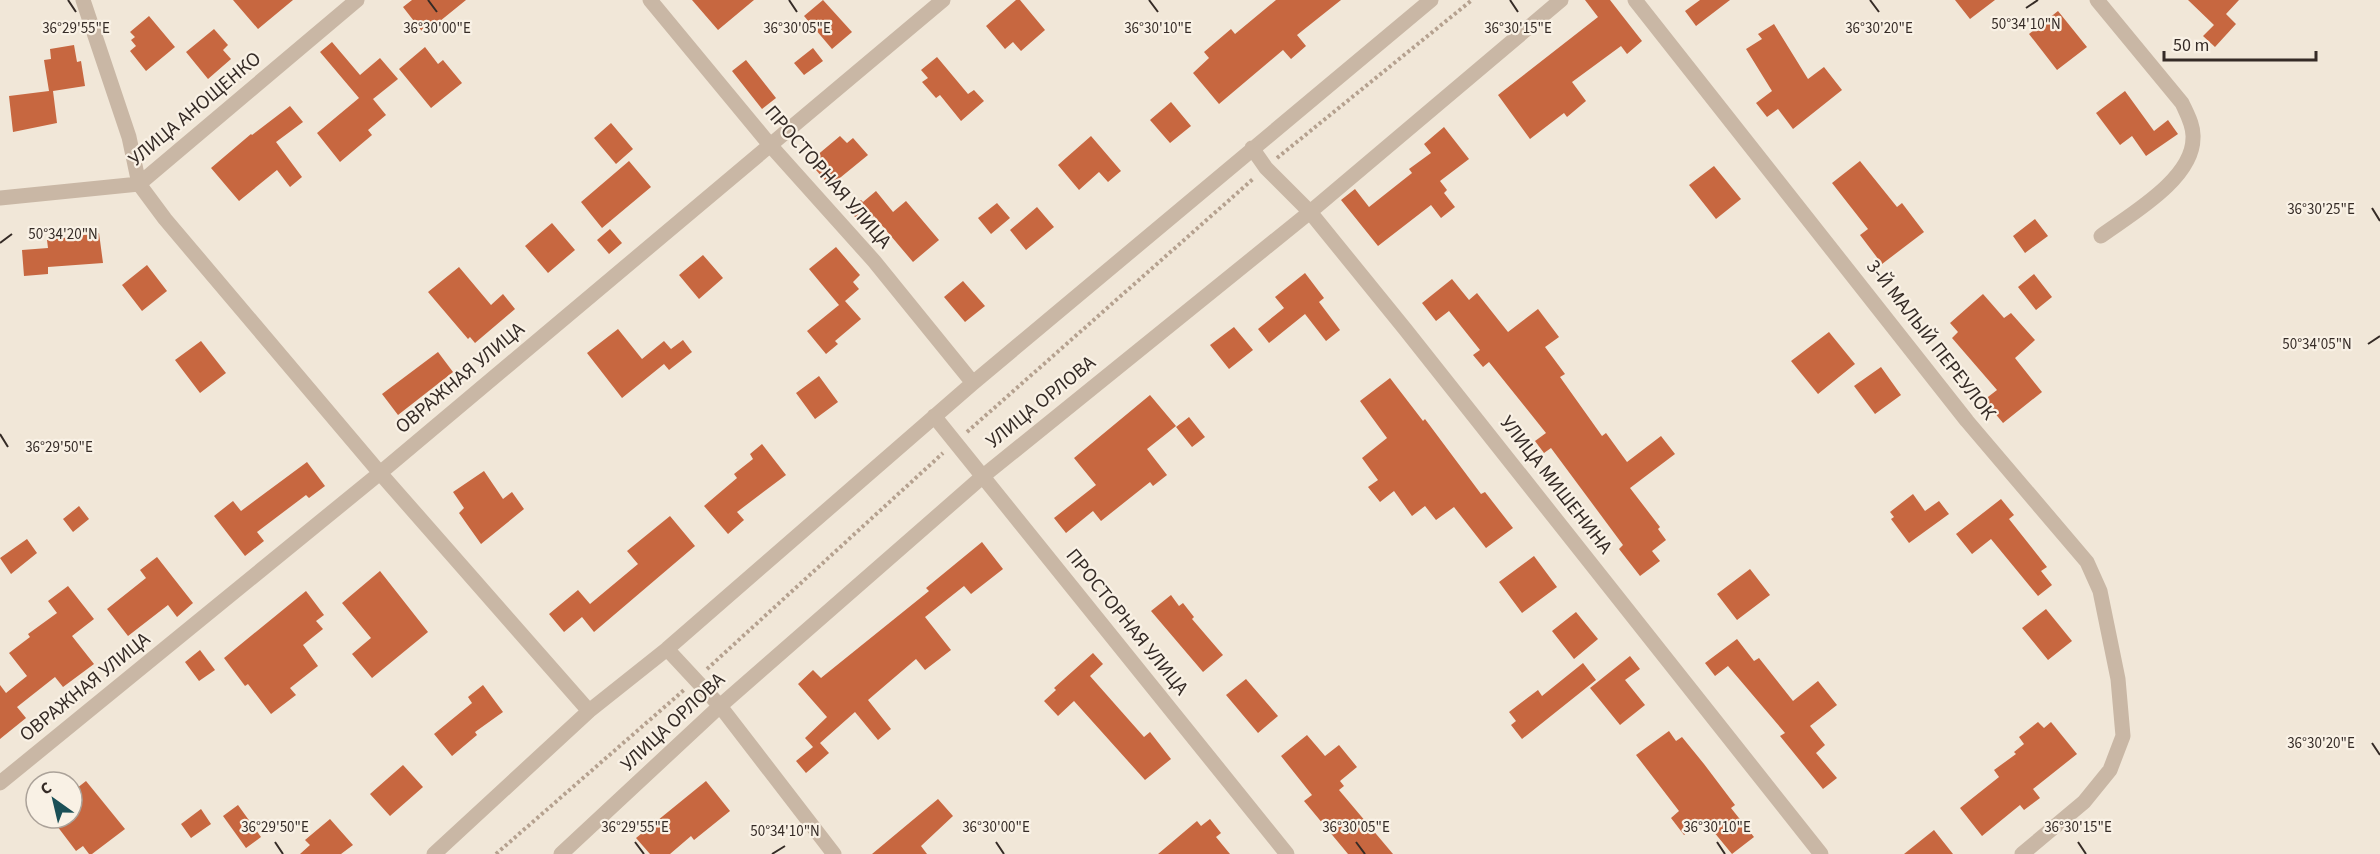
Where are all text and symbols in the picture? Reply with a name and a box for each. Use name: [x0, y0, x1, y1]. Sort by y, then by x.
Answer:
text: 50°34'10"N: [1991, 14, 2061, 35]
text: 36°29'55"E: [42, 18, 110, 39]
text: 36°30'00"E: [403, 18, 471, 39]
text: 36°30'05"E: [763, 18, 831, 39]
text: 36°30'10"E: [1124, 18, 1192, 39]
text: 36°30'15"E: [1484, 18, 1552, 39]
text: 36°30'20"E: [1845, 18, 1913, 39]
scale bar: [2164, 24, 2316, 62]
text: 50 m: [2173, 33, 2209, 58]
street label: УЛИЦА АНОЩЕНКО: [123, 45, 267, 173]
street label: ПРОСТОРНАЯ УЛИЦА: [758, 99, 898, 255]
text: 36°30'25"E: [2287, 199, 2355, 220]
text: 50°34'20"N: [28, 224, 98, 245]
street label: 3-Й МАЛЫЙ ПЕРЕУЛОК: [1860, 254, 2003, 426]
street label: ОВРАЖНАЯ УЛИЦА: [389, 315, 531, 440]
text: 50°34'05"N: [2282, 334, 2352, 355]
street label: УЛИЦА ОРЛОВА: [980, 349, 1102, 455]
street label: УЛИЦА МИШЕНИНА: [1493, 410, 1619, 560]
text: 36°29'50"E: [25, 437, 93, 458]
street label: ПРОСТОРНАЯ УЛИЦА: [1059, 543, 1195, 701]
street label: ОВРАЖНАЯ УЛИЦА: [14, 625, 156, 749]
street label: УЛИЦА ОРЛОВА: [614, 666, 732, 778]
text: 36°30'20"E: [2287, 733, 2355, 754]
north arrow: [24, 770, 84, 830]
text: С: [36, 777, 56, 800]
text: 36°29'50"E: [241, 817, 309, 838]
text: 36°29'55"E: [601, 817, 669, 838]
text: 36°30'00"E: [962, 817, 1030, 838]
text: 36°30'05"E: [1322, 817, 1390, 838]
text: 36°30'10"E: [1683, 817, 1751, 838]
text: 36°30'15"E: [2044, 817, 2112, 838]
text: 50°34'10"N: [750, 821, 820, 842]

